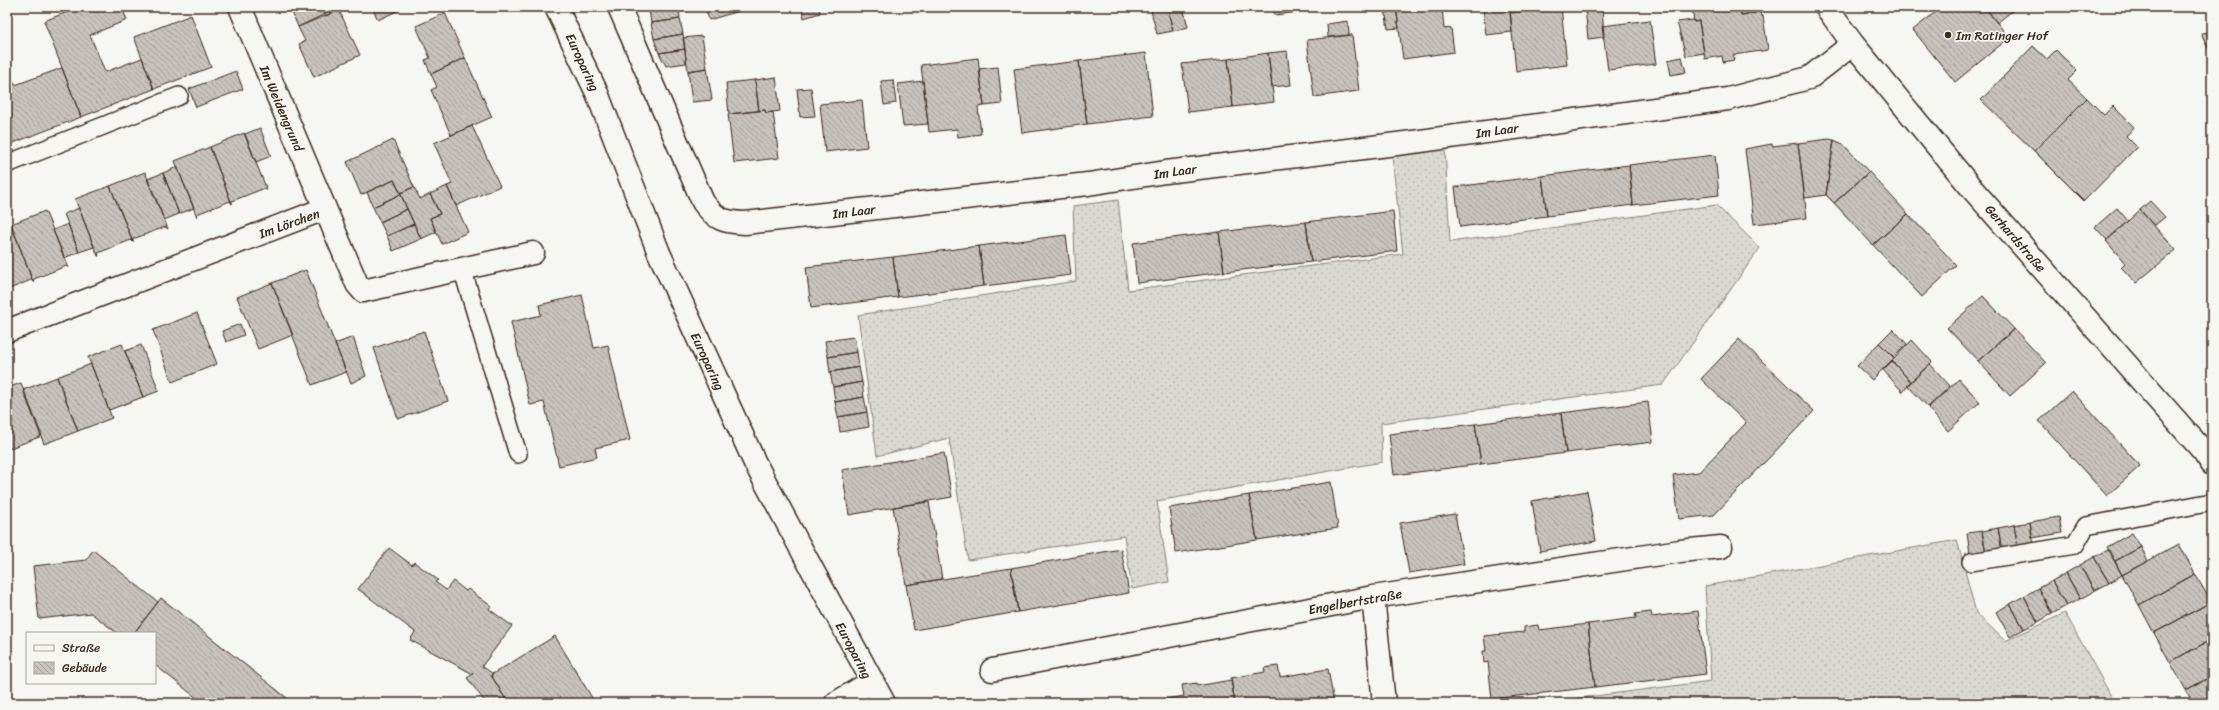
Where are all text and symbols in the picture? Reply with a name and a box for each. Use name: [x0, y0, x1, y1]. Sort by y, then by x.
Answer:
place label: Im Ratinger Hof: [1955, 24, 2050, 47]
street label: Europaring: [559, 29, 606, 96]
marker: Im Ratinger Hof: [1943, 30, 1953, 40]
street label: Im Weidengrund: [253, 61, 310, 156]
street label: Im Laar: [1473, 116, 1521, 145]
street label: Im Laar: [1151, 157, 1199, 186]
street label: Im Laar: [830, 197, 877, 226]
street label: Gerhardstraße: [1979, 199, 2052, 278]
street label: Im Lörchen: [254, 202, 323, 245]
street label: Europaring: [684, 328, 731, 395]
street label: Engelbertstraße: [1306, 582, 1404, 621]
street label: Europaring: [829, 617, 878, 683]
legend: [26, 632, 156, 684]
text: Straße: [62, 637, 100, 659]
text: Gebäude: [62, 657, 107, 679]

